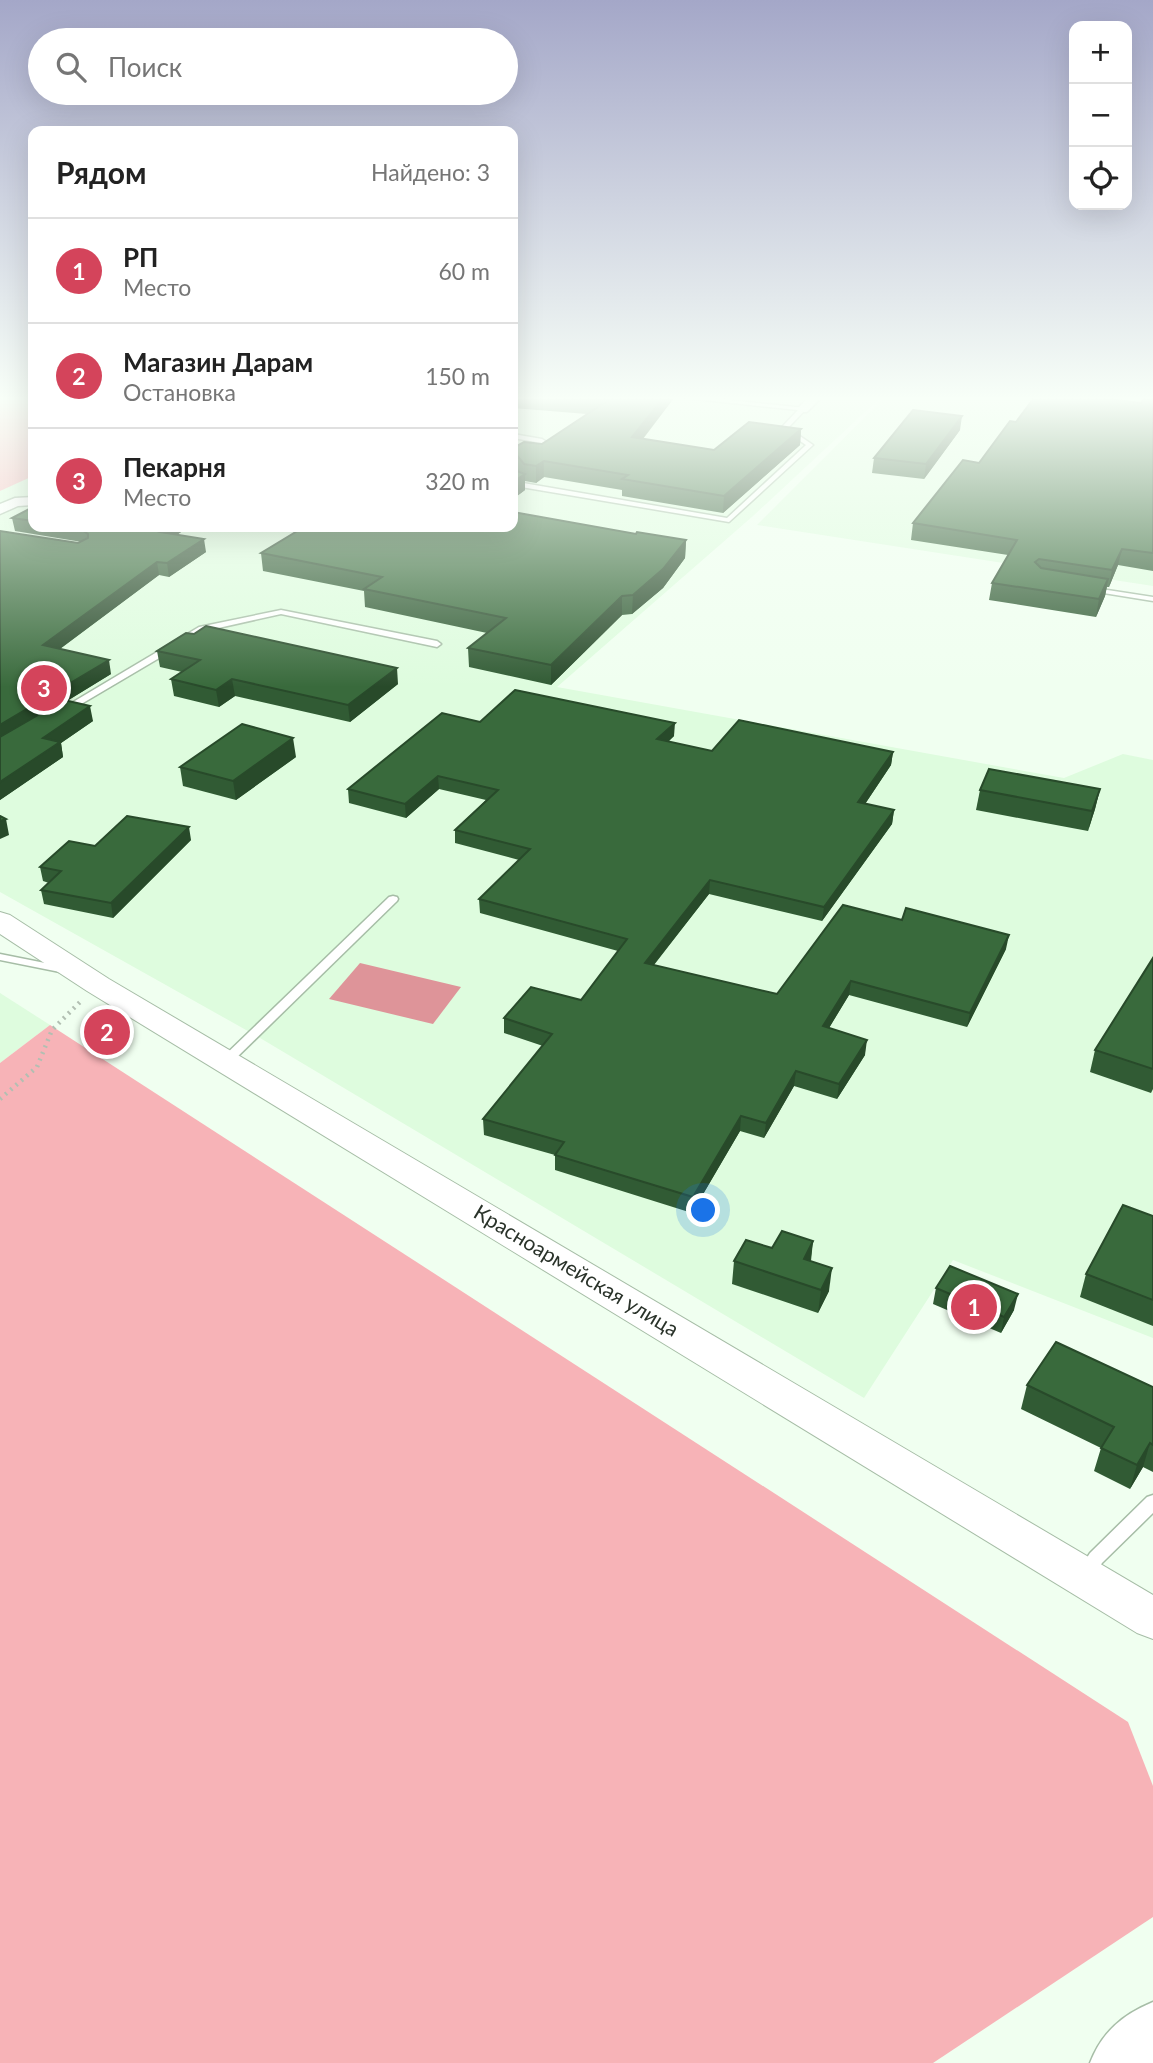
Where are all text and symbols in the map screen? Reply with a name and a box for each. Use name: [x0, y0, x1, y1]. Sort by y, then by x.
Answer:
map controls: [1069, 21, 1132, 210]
button: +: [1069, 21, 1132, 84]
search box: [28, 28, 518, 105]
icon: search: [52, 48, 90, 86]
text: Поиск: [108, 51, 182, 83]
button: −: [1069, 84, 1132, 147]
button: locate: [1069, 147, 1132, 210]
text: Рядом: [56, 154, 146, 190]
text: Найдено: 3: [371, 158, 490, 186]
text: РП: [123, 241, 158, 273]
text: 1: [72, 257, 86, 285]
text: 60 m: [439, 257, 490, 285]
text: Место: [123, 273, 191, 301]
text: Магазин Дарам: [123, 346, 313, 378]
text: 2: [72, 362, 86, 390]
text: 150 m: [425, 362, 490, 390]
text: Остановка: [123, 378, 236, 406]
text: Пекарня: [123, 451, 226, 483]
text: 3: [72, 467, 86, 495]
text: 320 m: [425, 467, 490, 495]
text: Место: [123, 483, 191, 511]
pin: 3: [21, 662, 67, 714]
pin: 2: [84, 1006, 130, 1058]
your location: [686, 1193, 720, 1227]
street label: Красноармейская улица: [470, 1199, 684, 1341]
pin: 1: [951, 1281, 997, 1333]

